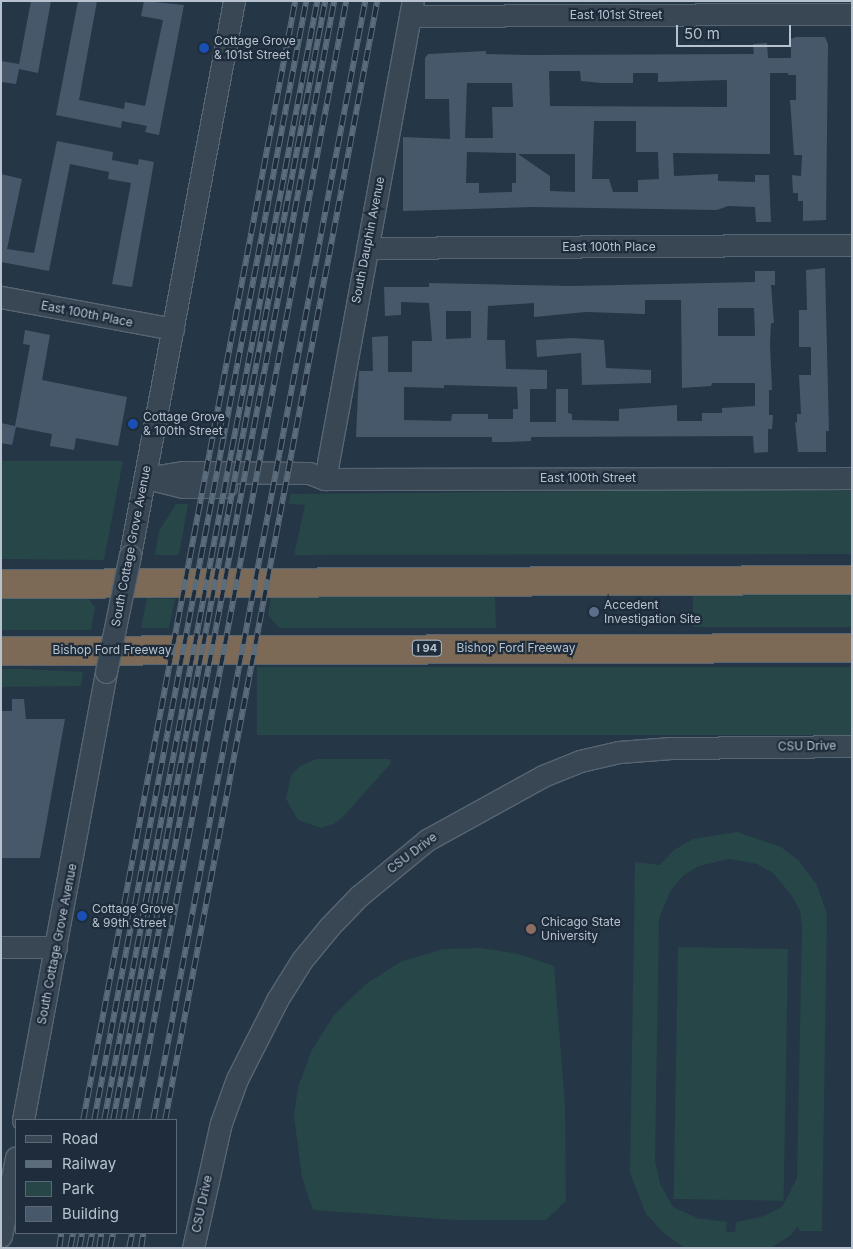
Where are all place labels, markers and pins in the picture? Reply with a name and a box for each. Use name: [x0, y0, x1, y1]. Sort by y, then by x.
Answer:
place label: Cottage Grove & 101st Street: [214, 34, 296, 62]
marker: Cottage Grove & 101st Street: [198, 42, 210, 54]
place label: Cottage Grove & 100th Street: [143, 410, 225, 438]
marker: Cottage Grove & 100th Street: [127, 418, 139, 430]
place label: Accedent Investigation Site: [604, 598, 701, 626]
marker: Accedent Investigation Site: [588, 606, 600, 618]
place label: Cottage Grove & 99th Street: [92, 902, 174, 930]
marker: Cottage Grove & 99th Street: [76, 910, 88, 922]
place label: Chicago State University: [541, 915, 621, 943]
marker: Chicago State University: [525, 923, 537, 935]

